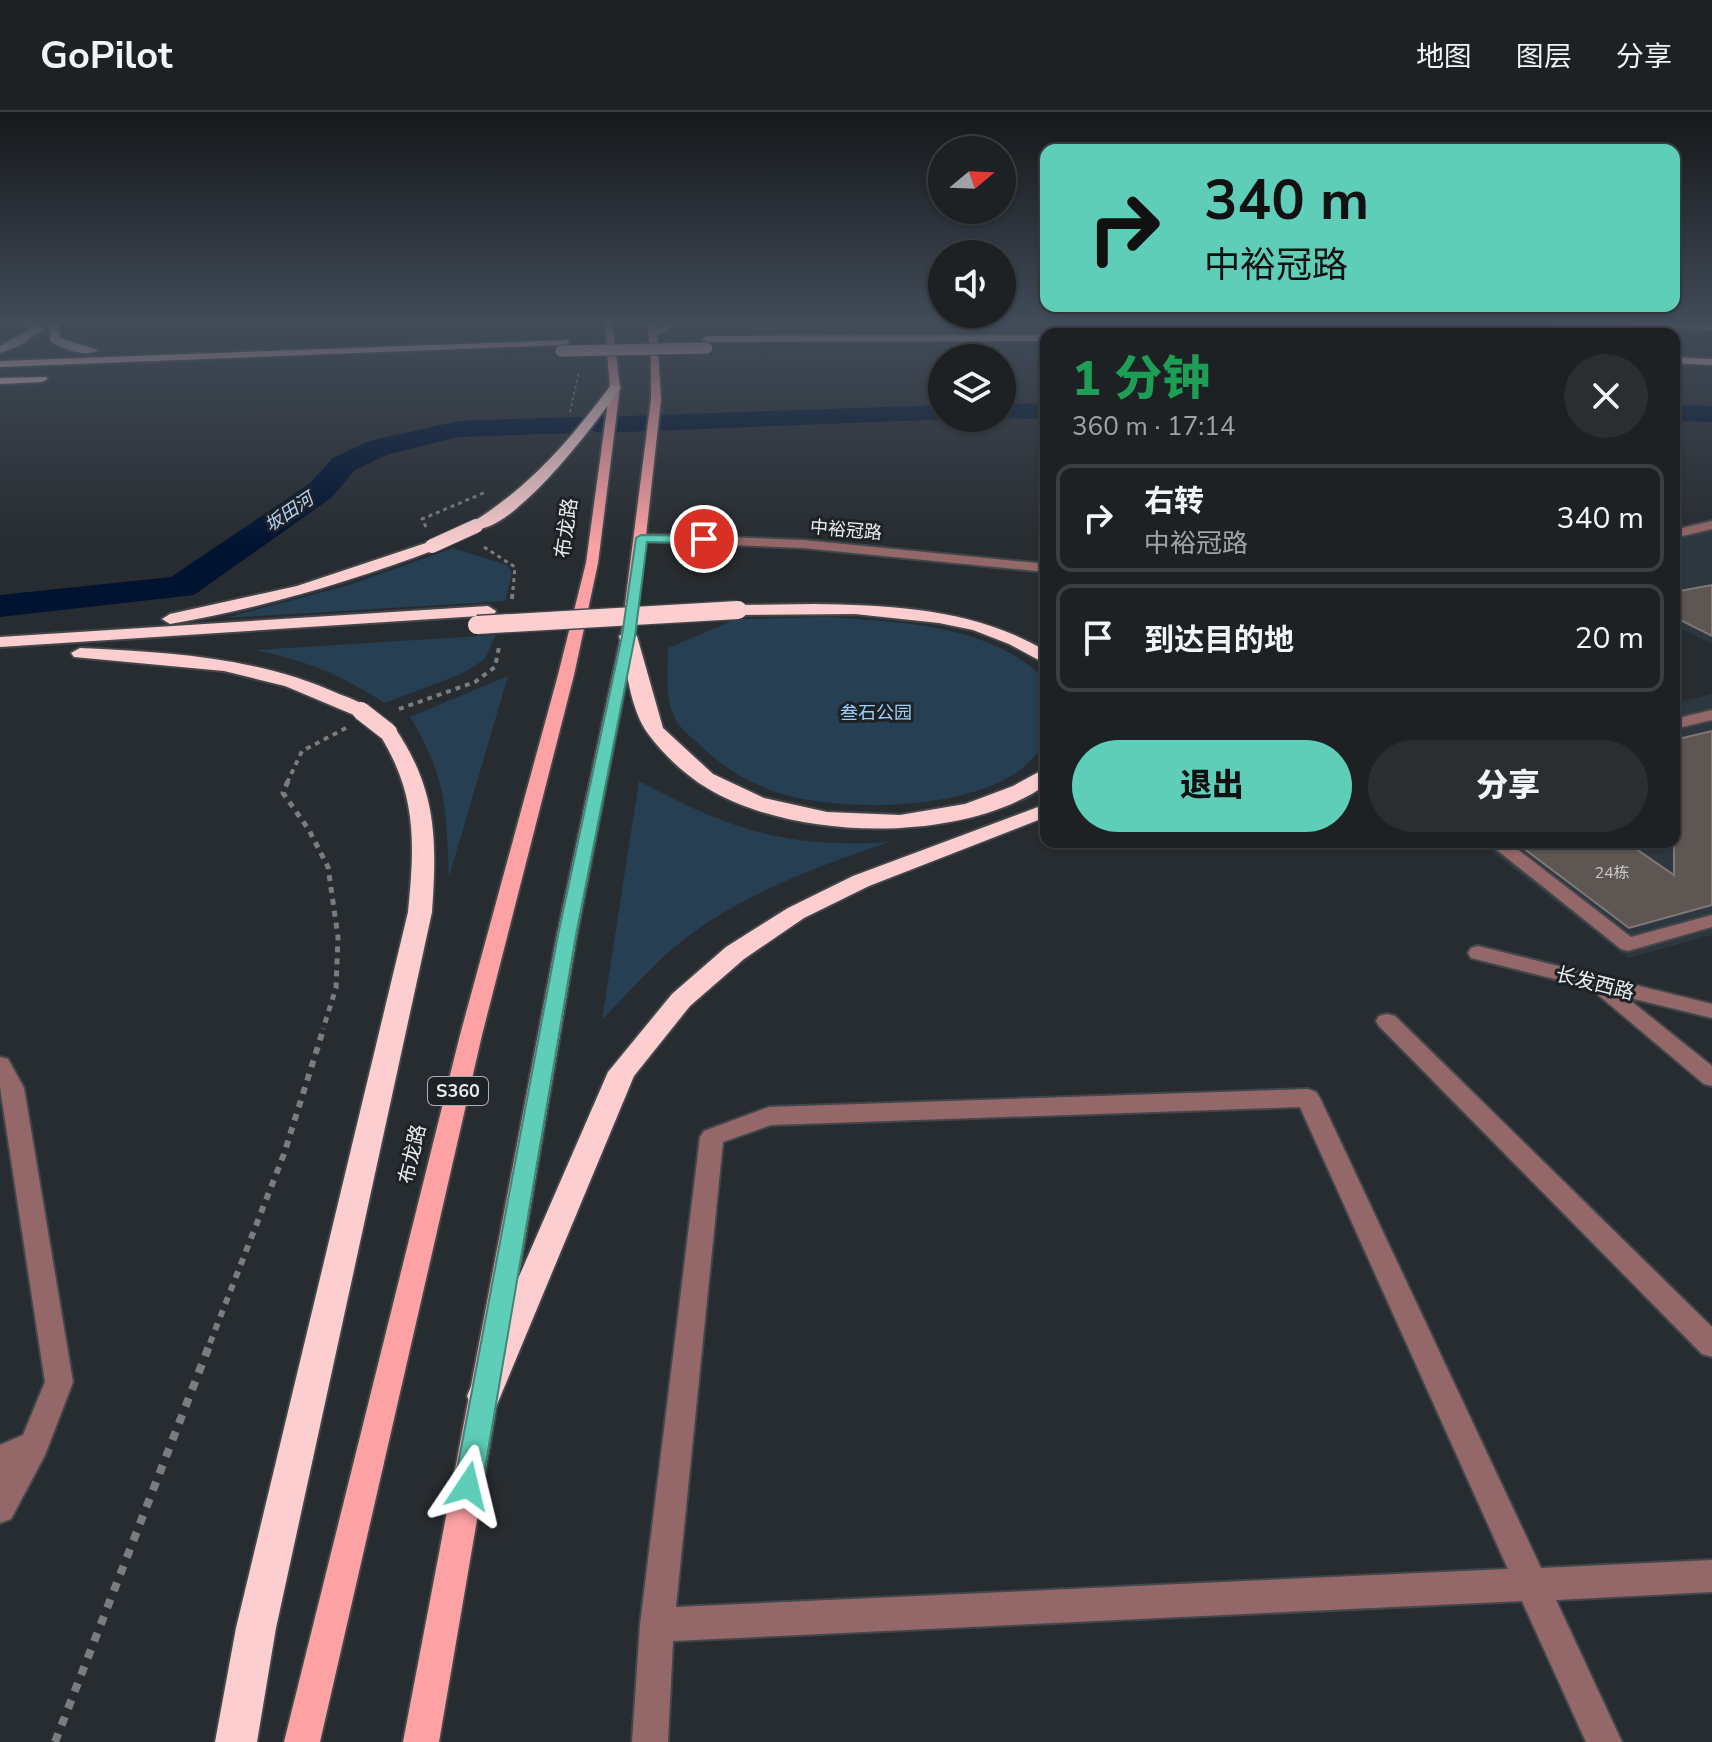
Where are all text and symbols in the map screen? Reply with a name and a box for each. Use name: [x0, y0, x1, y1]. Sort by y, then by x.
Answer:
text: GoPilot: [40, 30, 173, 81]
text: 地图: [1416, 38, 1472, 76]
text: 图层: [1516, 38, 1572, 76]
text: 分享: [1616, 38, 1672, 76]
north arrow: [928, 136, 1016, 224]
map controls: [928, 136, 1016, 432]
text: 340 m: [1204, 162, 1369, 239]
icon: right: [1072, 176, 1176, 280]
button: sound: [928, 240, 1016, 328]
text: 中裕冠路: [1204, 241, 1348, 290]
button: layers: [928, 344, 1016, 432]
text: 1 分钟: [1072, 346, 1210, 412]
button: close: [1564, 354, 1648, 438]
text: 360 m · 17:14: [1072, 409, 1235, 444]
text: 右转: [1144, 481, 1204, 522]
water label: 坂田河: [260, 485, 321, 537]
street label: 布龙路: [549, 496, 584, 560]
icon: right: [1076, 496, 1120, 540]
text: 340 m: [1557, 498, 1644, 539]
pin: [670, 505, 738, 573]
street label: 中裕冠路: [809, 515, 883, 545]
icon: arrive: [682, 517, 726, 561]
text: 中裕冠路: [1144, 526, 1248, 561]
icon: arrive: [1076, 616, 1120, 660]
text: 20 m: [1575, 618, 1644, 659]
text: 到达目的地: [1144, 620, 1294, 661]
park label: 叁石公园: [840, 701, 912, 725]
button: 退出: [1072, 740, 1352, 832]
button: 分享: [1368, 740, 1648, 832]
house number: 24栋: [1594, 862, 1630, 884]
street label: 长发西路: [1553, 961, 1637, 1006]
road number: S360: [428, 1077, 488, 1105]
street label: 布龙路: [393, 1122, 432, 1186]
position arrow: [426, 1444, 510, 1528]

